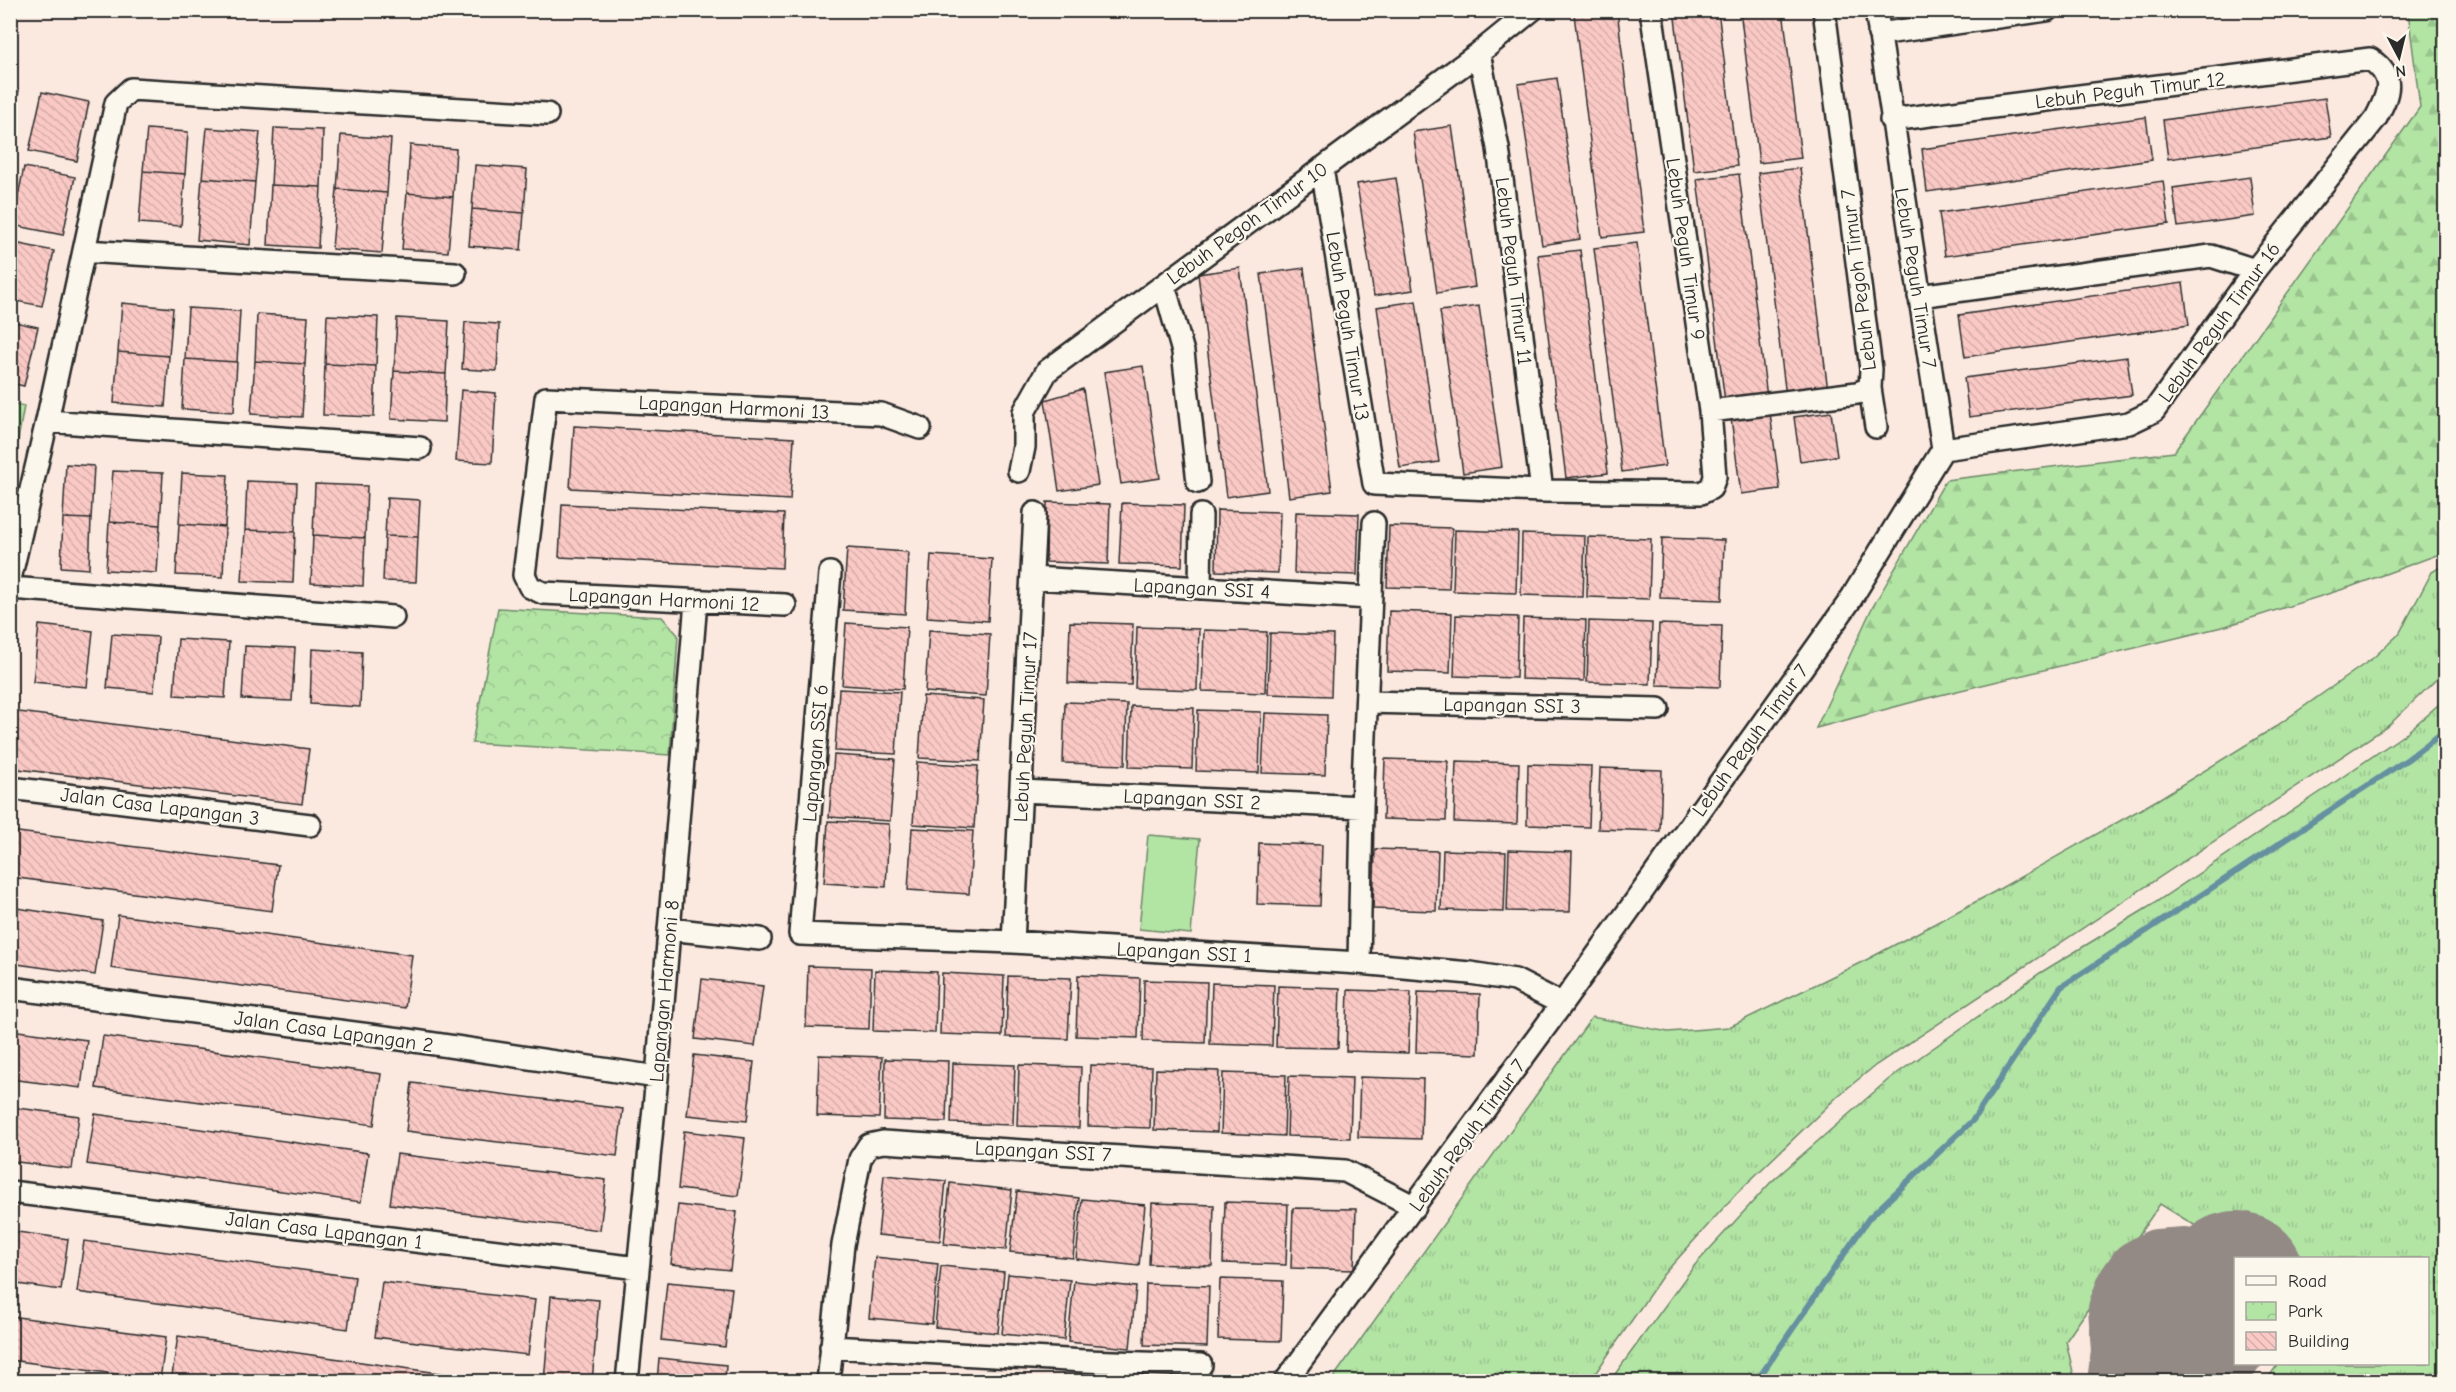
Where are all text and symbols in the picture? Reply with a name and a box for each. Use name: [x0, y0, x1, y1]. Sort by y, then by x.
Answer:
north arrow: [2369, 27, 2429, 87]
text: N: [2394, 61, 2407, 80]
street label: Lebuh Peguh Timur 12: [2034, 67, 2226, 114]
street label: Lebuh Pegoh Timur 10: [1162, 157, 1332, 290]
street label: Lebuh Peguh Timur 9: [1661, 157, 1710, 342]
street label: Lebuh Peguh Timur 11: [1491, 176, 1536, 366]
street label: Lebuh Peguh Timur 7: [1890, 186, 1941, 370]
street label: Lebuh Pegoh Timur 7: [1836, 187, 1881, 372]
street label: Lebuh Peguh Timur 13: [1321, 230, 1374, 422]
street label: Lebuh Peguh Timur 16: [2154, 238, 2285, 407]
street label: Lapangan Harmoni 13: [638, 391, 830, 424]
street label: Lapangan SSI 4: [1133, 573, 1271, 604]
street label: Lapangan Harmoni 12: [568, 583, 760, 616]
street label: Lebuh Peguh Timur 17: [1009, 631, 1042, 823]
street label: Lebuh Peguh Timur 7: [1687, 659, 1814, 821]
street label: Lapangan SSI 6: [798, 683, 833, 823]
street label: Lapangan SSI 3: [1443, 693, 1581, 718]
street label: Jalan Casa Lapangan 3: [59, 783, 261, 830]
street label: Lapangan SSI 2: [1123, 784, 1261, 815]
street label: Lapangan Harmoni 8: [645, 899, 684, 1083]
street label: Lapangan SSI 1: [1116, 937, 1252, 968]
street label: Jalan Casa Lapangan 2: [233, 1006, 435, 1057]
street label: Lebuh Peguh Timur 7: [1404, 1054, 1531, 1216]
street label: Lapangan SSI 7: [974, 1136, 1112, 1167]
street label: Jalan Casa Lapangan 1: [224, 1207, 424, 1254]
legend: [2234, 1257, 2429, 1365]
text: Road: [2288, 1271, 2327, 1292]
text: Park: [2288, 1301, 2323, 1322]
text: Building: [2288, 1331, 2350, 1352]

